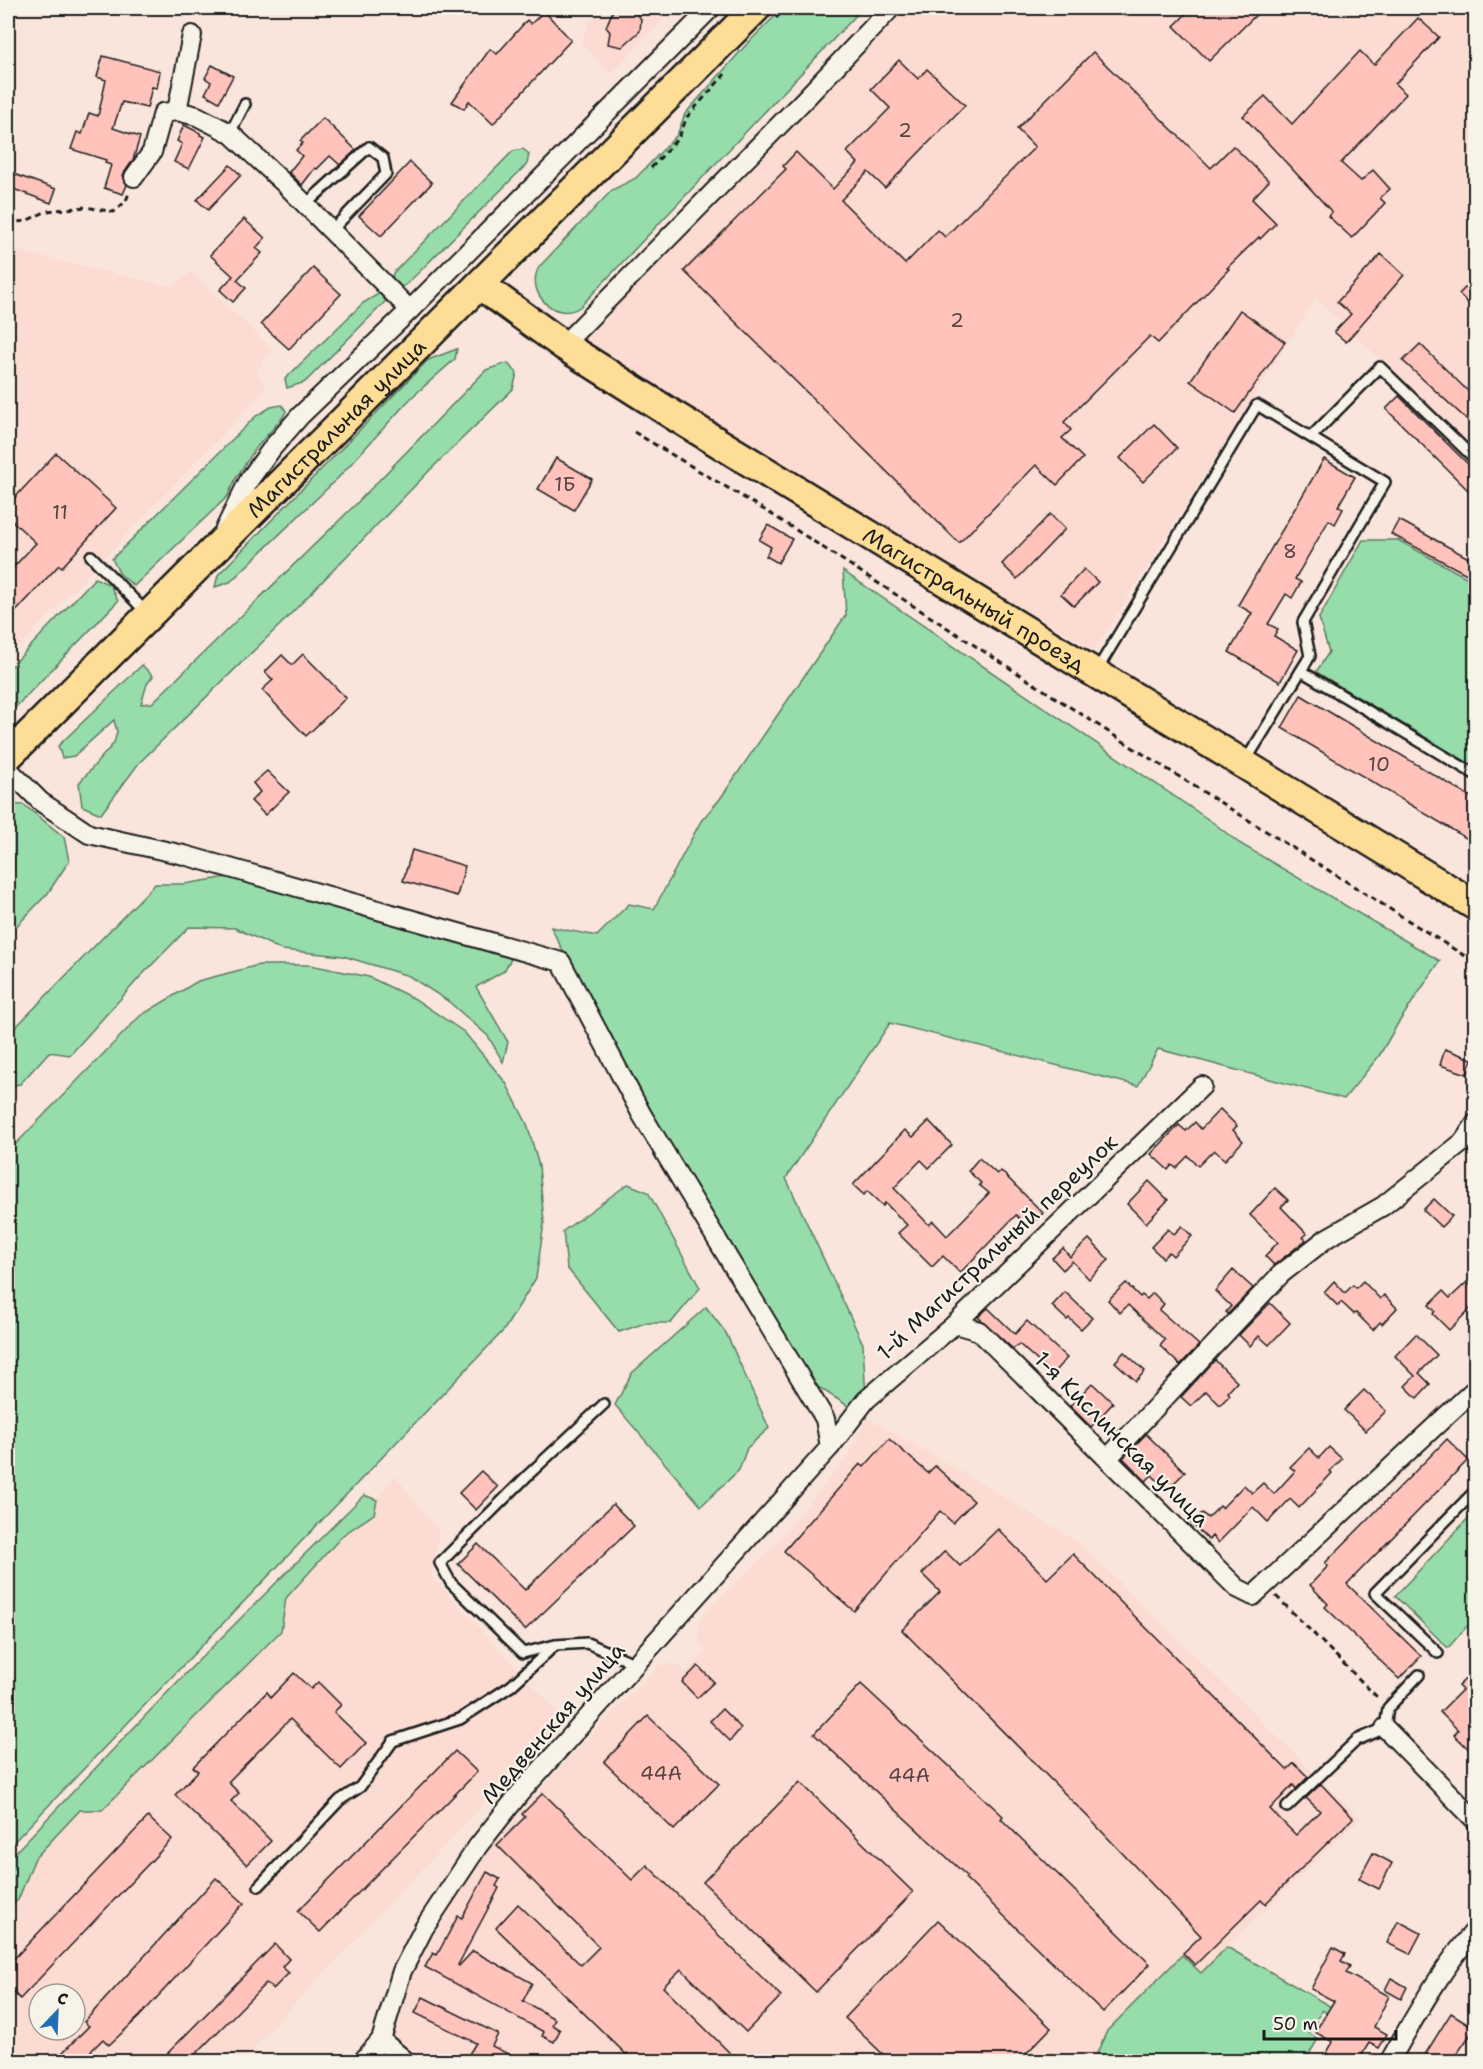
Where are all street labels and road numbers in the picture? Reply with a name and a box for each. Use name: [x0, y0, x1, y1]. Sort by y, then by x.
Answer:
street label: Магистральная улица: [240, 332, 432, 524]
street label: Магистральный проезд: [858, 520, 1091, 678]
street label: 1-й Магистральный переулок: [870, 1127, 1124, 1366]
street label: 1-я Кислинская улица: [1028, 1345, 1216, 1533]
street label: Медвенская улица: [475, 1636, 632, 1810]

